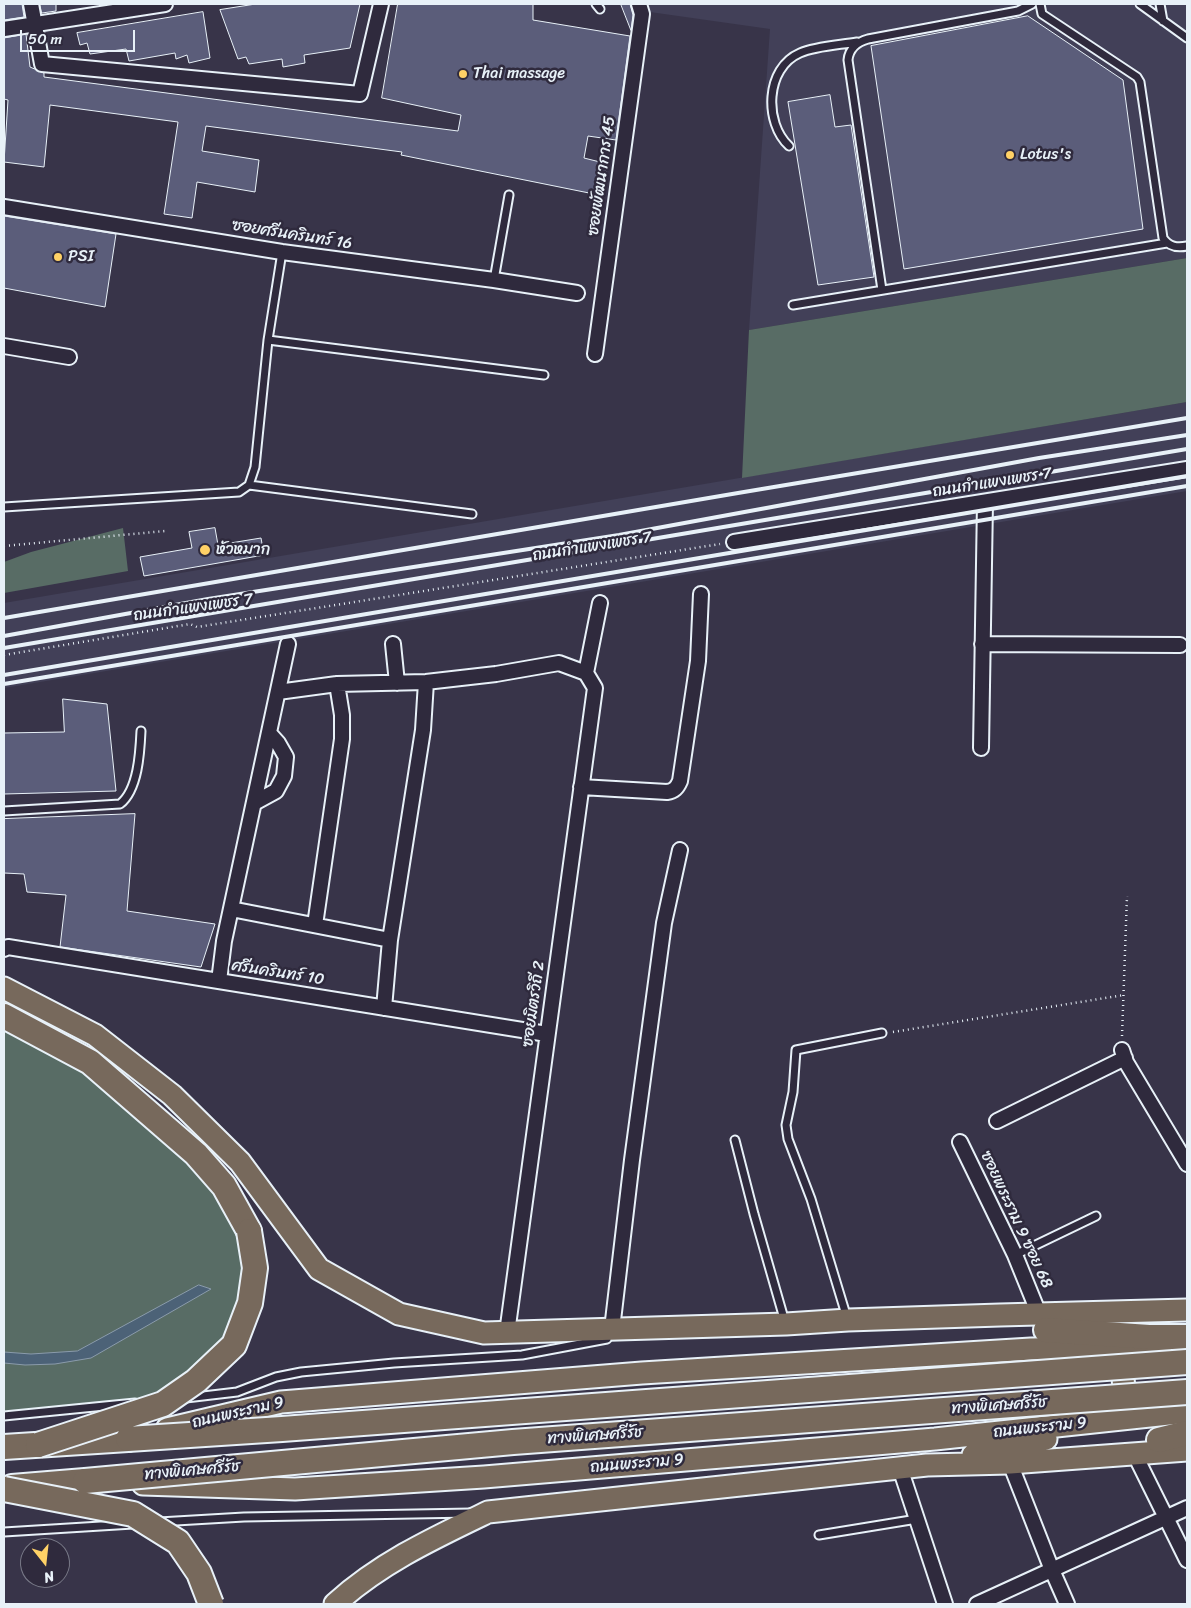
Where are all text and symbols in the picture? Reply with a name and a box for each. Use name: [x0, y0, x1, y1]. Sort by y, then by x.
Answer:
scale bar: [22, 20, 138, 52]
text: 50 m: [28, 26, 62, 52]
place label: Thai massage: [473, 64, 565, 84]
marker: Thai massage: [457, 68, 469, 80]
street label: ซอยพัฒนาการ 45: [584, 115, 620, 237]
place label: Lotus's: [1020, 145, 1071, 165]
marker: Lotus's: [1004, 149, 1016, 161]
street label: ซอยศรีนครินทร์ 16: [231, 216, 353, 254]
place label: PSI: [68, 247, 94, 267]
marker: PSI: [52, 251, 64, 263]
street label: ถนนกำแพงเพชร 7: [931, 464, 1053, 502]
street label: ถนนกำแพงเพชร 7: [531, 528, 653, 566]
place label: หัวหมาก: [216, 540, 270, 560]
marker: หัวหมาก: [198, 543, 212, 557]
street label: ถนนกำแพงเพชร 7: [132, 590, 254, 626]
street label: ศรีนครินทร์ 10: [230, 956, 326, 990]
street label: ซอยมิตรวิถี 2: [518, 960, 550, 1048]
street label: ซอยพระราม 9 ซอย 68: [976, 1148, 1056, 1292]
street label: ถนนพระราม 9: [190, 1393, 286, 1433]
street label: ทางพิเศษศรีรัช: [951, 1393, 1047, 1419]
street label: ถนนพระราม 9: [992, 1414, 1088, 1442]
street label: ทางพิเศษศรีรัช: [547, 1423, 643, 1449]
street label: ถนนพระราม 9: [589, 1450, 685, 1478]
street label: ทางพิเศษศรีรัช: [143, 1457, 241, 1485]
north arrow: [20, 1538, 70, 1588]
text: N: [41, 1564, 57, 1590]

